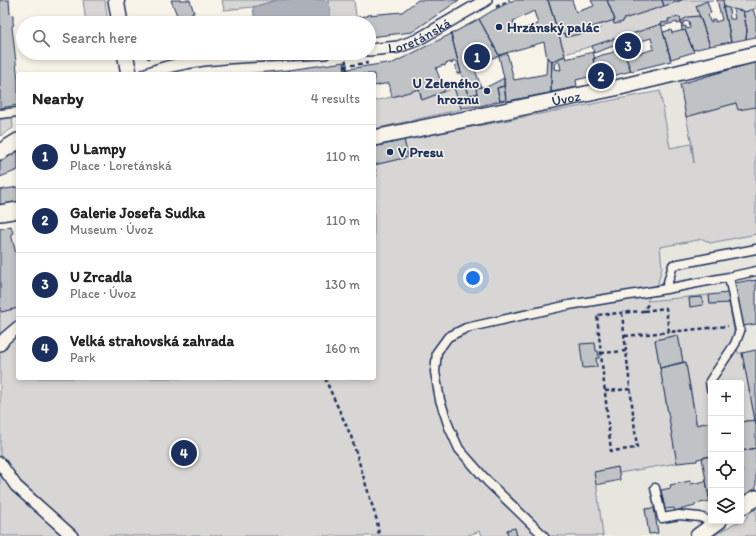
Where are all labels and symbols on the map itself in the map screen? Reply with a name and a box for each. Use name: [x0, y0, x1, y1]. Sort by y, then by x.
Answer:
street label: Loretánská: [387, 14, 454, 57]
place label: Hrzánský palác: [507, 19, 600, 36]
marker: Hrzánský palác: [494, 22, 504, 32]
pin: 3: [615, 31, 641, 61]
pin: 1: [464, 42, 490, 72]
pin: 2: [588, 61, 614, 91]
place label: U Zeleného hroznu: [413, 75, 479, 108]
marker: U Zeleného hroznu: [482, 86, 492, 96]
street label: Úvoz: [550, 87, 583, 110]
place label: V Presu: [398, 144, 444, 161]
marker: V Presu: [385, 147, 395, 157]
your location: [463, 268, 483, 288]
pin: 4: [171, 438, 197, 468]

